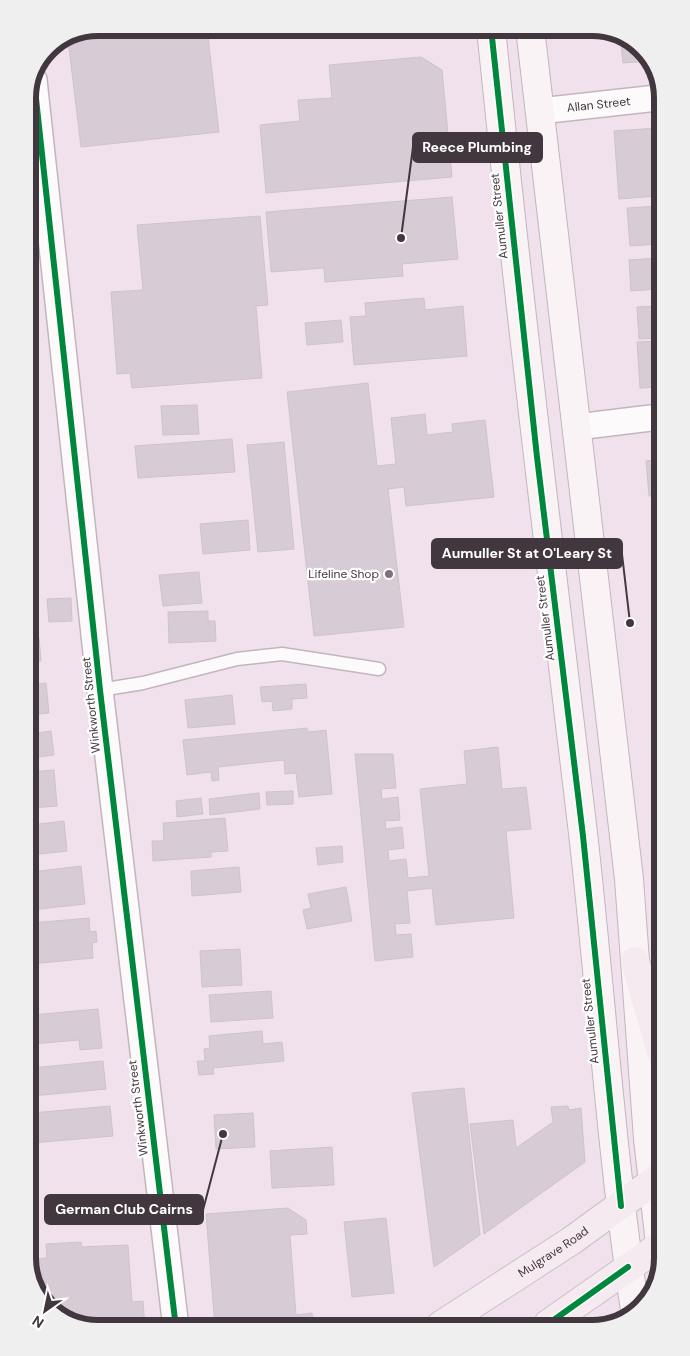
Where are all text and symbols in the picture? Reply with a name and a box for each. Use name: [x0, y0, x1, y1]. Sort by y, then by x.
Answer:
street label: Allan Street: [566, 93, 632, 116]
callout: Reece Plumbing: [413, 133, 542, 162]
text: Reece Plumbing: [422, 138, 532, 156]
street label: Aumuller Street: [487, 172, 511, 260]
callout: Aumuller St at O'Leary St: [432, 539, 622, 568]
text: Aumuller St at O'Leary St: [442, 544, 612, 562]
place label: Lifeline Shop: [308, 566, 379, 582]
marker: Lifeline Shop: [383, 568, 395, 580]
street label: Aumuller Street: [532, 574, 558, 662]
street label: Winkworth Street: [78, 656, 104, 754]
street label: Aumuller Street: [578, 977, 602, 1065]
street label: Winkworth Street: [124, 1059, 152, 1157]
callout: German Club Cairns: [45, 1195, 203, 1224]
text: German Club Cairns: [55, 1200, 193, 1218]
street label: Mulgrave Road: [515, 1223, 592, 1281]
north arrow: [20, 1286, 70, 1336]
text: N: [29, 1312, 47, 1332]

